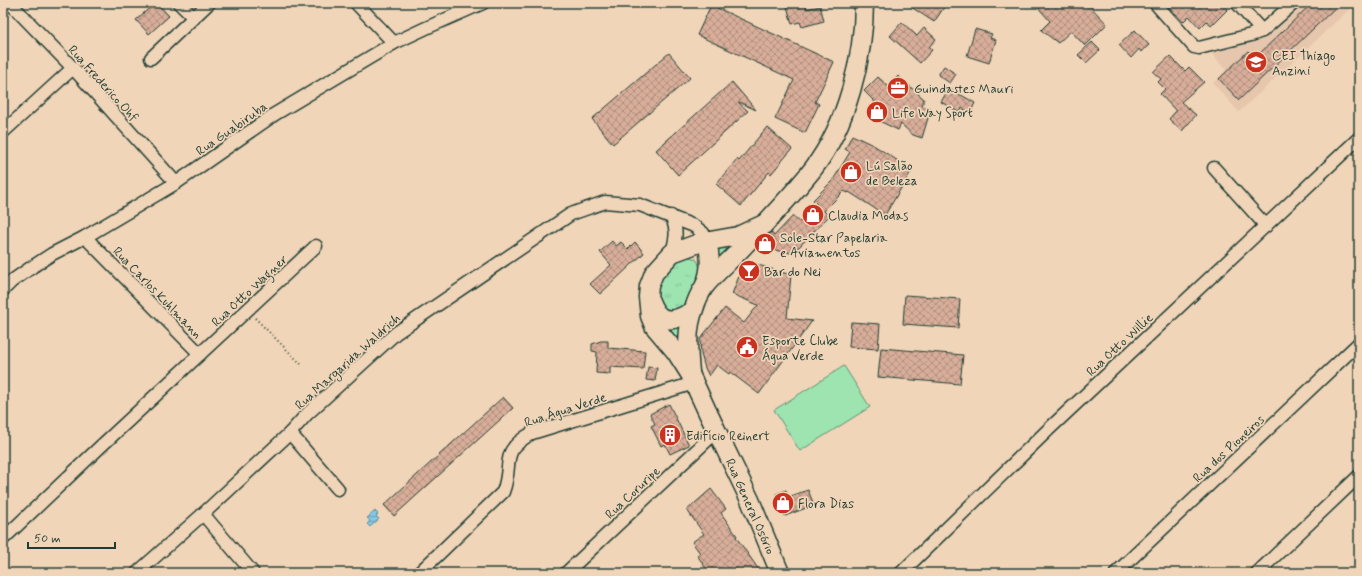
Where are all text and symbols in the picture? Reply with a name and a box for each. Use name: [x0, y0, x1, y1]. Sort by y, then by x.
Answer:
street label: Rua Frederico Ohf: [64, 42, 142, 126]
place label: CEI Thiago Anzini: [1272, 48, 1335, 80]
school or university icon: CEI Thiago Anzini: [1243, 49, 1269, 75]
office icon: Guindastes Mauri: [885, 75, 911, 101]
place label: Guindastes Mauri: [914, 81, 1013, 98]
street label: Rua Guabiruba: [193, 98, 271, 160]
shop icon: Life Way Sport: [864, 99, 890, 125]
place label: Life Way Sport: [892, 105, 973, 122]
place label: Lú Salão de Beleza: [866, 158, 918, 190]
shop icon: Lú Salão de Beleza: [838, 159, 864, 185]
shop icon: Claudia Modas: [800, 202, 826, 228]
place label: Claudia Modas: [828, 208, 908, 225]
place label: Sole-Star Papelaria e Aviamentos: [780, 230, 888, 262]
shop icon: Sole-Star Papelaria e Aviamentos: [752, 231, 778, 257]
street label: Rua Carlos Kuhlmann: [109, 243, 205, 343]
street label: Rua Otto Wagner: [208, 251, 293, 332]
bar icon: Bar do Nei: [736, 258, 762, 284]
place label: Bar do Nei: [764, 264, 821, 281]
street label: Rua Margarida Waldrich: [292, 310, 405, 415]
street label: Rua Otto Willie: [1083, 310, 1157, 380]
place label: Esporte Clube Água Verde: [762, 333, 838, 365]
public building icon: Esporte Clube Água Verde: [734, 334, 760, 360]
street label: Rua Água Verde: [522, 388, 609, 432]
street label: Rua dos Pioneiros: [1190, 411, 1269, 487]
building icon: Edifício Reinert: [657, 422, 683, 448]
place label: Edifício Reinert: [686, 428, 770, 445]
street label: Rua General Osório: [721, 456, 778, 557]
street label: Rua Coruripe: [602, 463, 664, 523]
shop icon: Flora Dias: [770, 490, 796, 516]
place label: Flora Dias: [798, 496, 854, 513]
scale bar: [28, 524, 115, 550]
text: 50 m: [34, 531, 61, 547]

